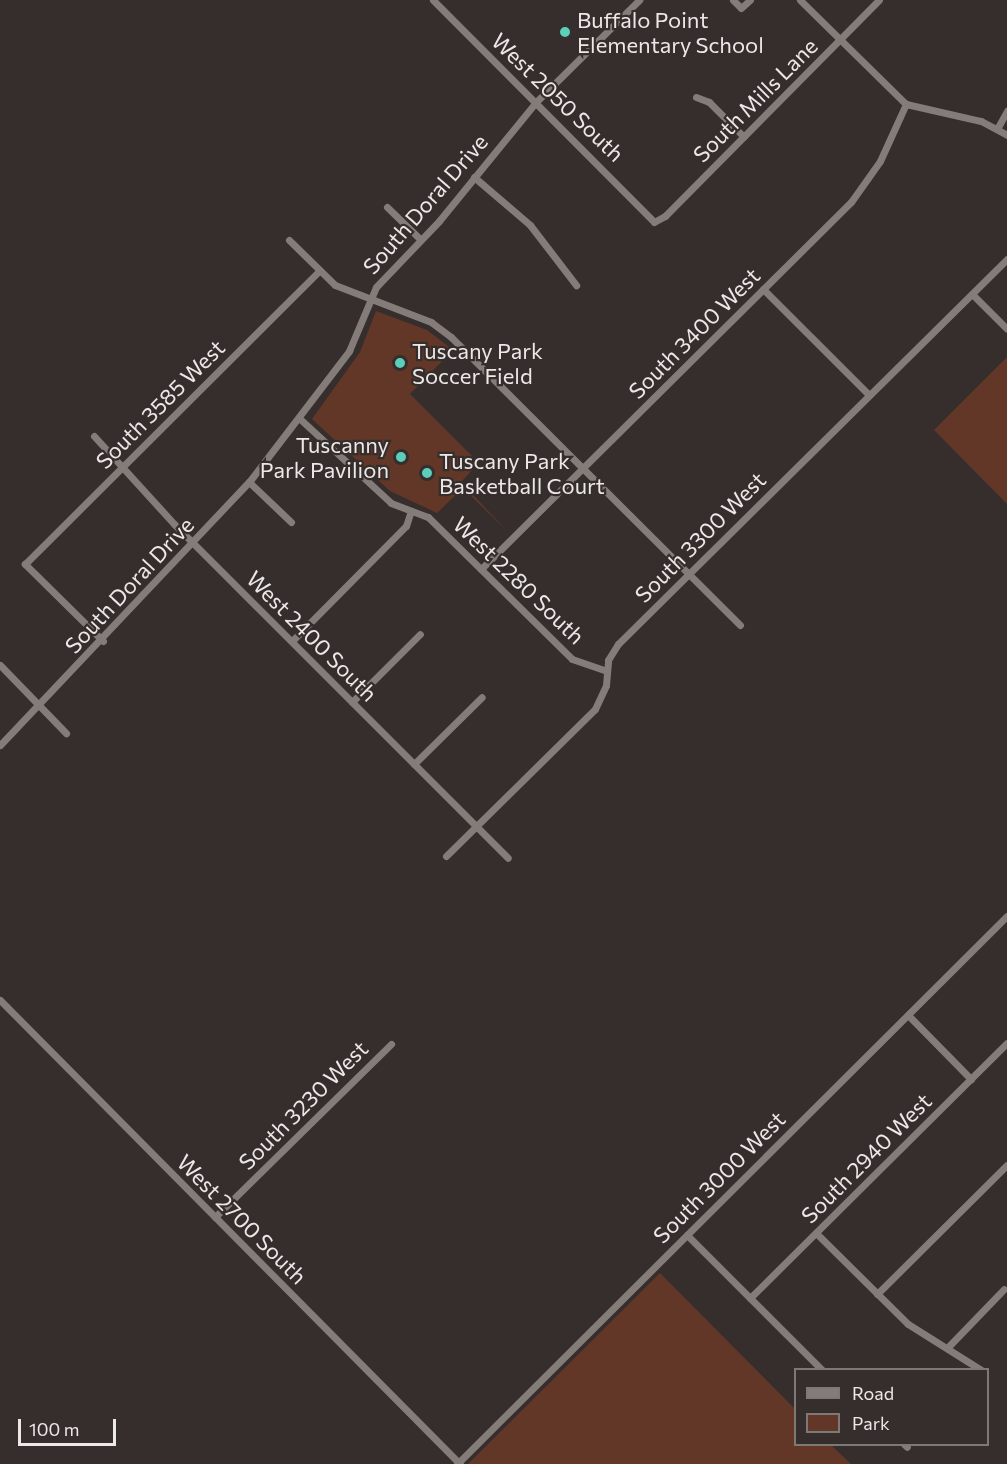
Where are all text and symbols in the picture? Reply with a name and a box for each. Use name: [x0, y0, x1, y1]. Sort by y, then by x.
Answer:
place label: Buffalo Point Elementary School: [577, 6, 764, 57]
marker: Buffalo Point Elementary School: [558, 25, 572, 39]
street label: West 2050 South: [486, 27, 630, 167]
street label: South Mills Lane: [687, 32, 823, 168]
street label: South Doral Drive: [357, 129, 493, 279]
street label: South 3400 West: [623, 262, 765, 404]
street label: South 3585 West: [90, 334, 230, 474]
place label: Tuscany Park Soccer Field: [412, 337, 543, 388]
marker: Tuscany Park Soccer Field: [393, 356, 407, 370]
place label: Tuscanny Park Pavilion: [260, 431, 389, 482]
place label: Tuscany Park Basketball Court: [439, 447, 605, 499]
marker: Tuscanny Park Pavilion: [394, 450, 408, 464]
marker: Tuscany Park Basketball Court: [420, 466, 434, 480]
street label: South 3300 West: [629, 466, 771, 608]
street label: South Doral Drive: [59, 511, 199, 659]
street label: West 2280 South: [448, 511, 590, 649]
street label: West 2400 South: [241, 565, 383, 707]
street label: South 3230 West: [233, 1035, 373, 1175]
street label: South 2940 West: [796, 1088, 936, 1228]
street label: South 3000 West: [648, 1106, 790, 1248]
street label: West 2700 South: [172, 1149, 312, 1289]
legend: [794, 1368, 989, 1446]
text: Road: [852, 1382, 894, 1404]
scale bar: [21, 1407, 118, 1445]
text: Park: [852, 1412, 890, 1434]
text: 100 m: [29, 1418, 79, 1440]

